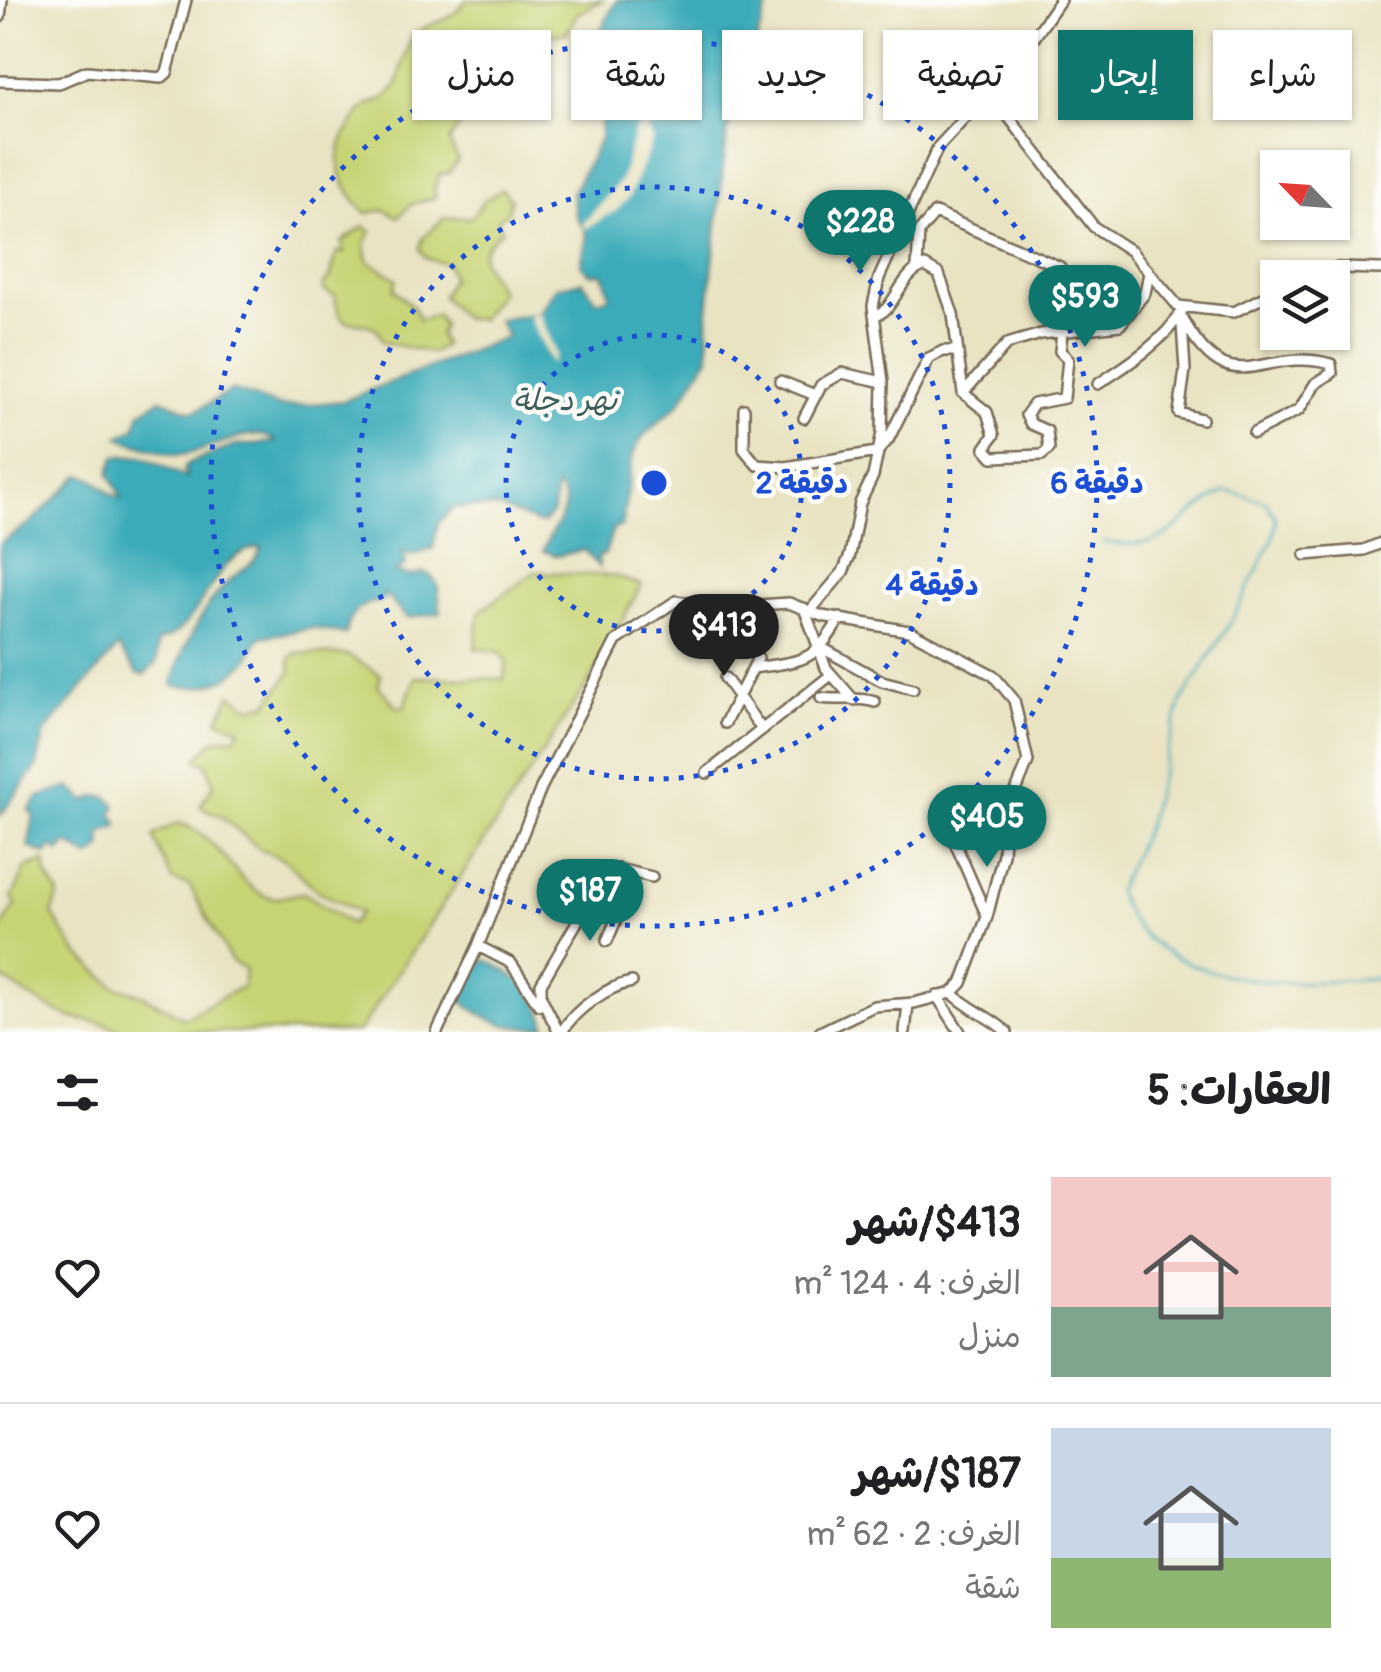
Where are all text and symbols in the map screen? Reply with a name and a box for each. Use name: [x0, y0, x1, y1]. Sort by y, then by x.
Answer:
chip: منزل: [412, 30, 551, 120]
chip: شقة: [571, 30, 702, 120]
chip: جديد: [722, 30, 863, 120]
chip: تصفية: [883, 30, 1038, 120]
chip: إيجار: [1058, 30, 1193, 120]
chip: شراء: [1213, 30, 1352, 120]
north arrow: [1260, 150, 1350, 240]
map controls: [1260, 150, 1350, 350]
pin: $228: [801, 190, 919, 275]
text: $228: [825, 202, 895, 242]
button: layers: [1260, 260, 1350, 350]
pin: $593: [1026, 265, 1144, 350]
text: $593: [1050, 277, 1120, 317]
water label: نهر دجلة: [513, 382, 620, 419]
centre of rings: [636, 465, 672, 501]
text: 2 دقيقة: [756, 465, 848, 502]
text: 6 دقيقة: [1050, 465, 1144, 502]
text: 4 دقيقة: [885, 567, 979, 604]
pin: $413: [665, 594, 783, 679]
text: $413: [691, 606, 757, 646]
pin: $405: [928, 785, 1046, 870]
text: $405: [949, 797, 1025, 837]
pin: $187: [531, 859, 649, 944]
text: $187: [559, 871, 621, 911]
icon: filters: [50, 1065, 105, 1120]
text: العقارات: 5: [1147, 1065, 1331, 1117]
text: $413/شهر: [849, 1197, 1021, 1249]
icon: home: [1131, 1217, 1251, 1337]
icon: heart: [50, 1250, 105, 1305]
text: الغرف: 4 · 124 m²: [794, 1264, 1021, 1304]
text: منزل: [958, 1317, 1021, 1357]
text: $187/شهر: [854, 1448, 1021, 1500]
icon: home: [1131, 1468, 1251, 1588]
icon: heart: [50, 1501, 105, 1556]
text: الغرف: 2 · 62 m²: [807, 1515, 1021, 1555]
text: شقة: [965, 1568, 1021, 1608]

